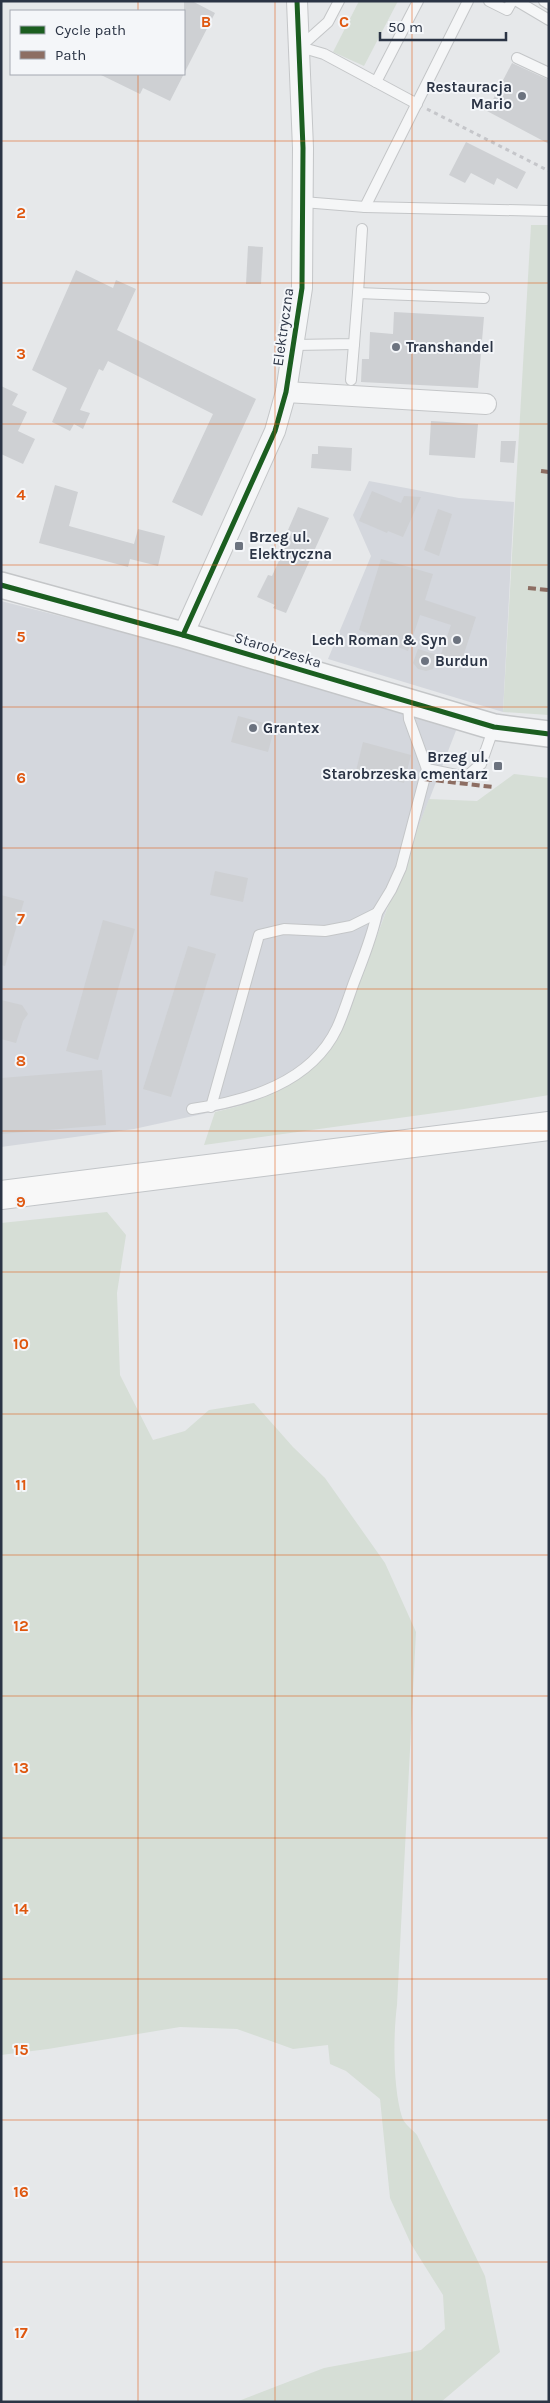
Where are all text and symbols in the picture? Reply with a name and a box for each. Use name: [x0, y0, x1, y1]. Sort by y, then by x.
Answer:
legend: [10, 10, 185, 75]
scale bar: [380, 10, 506, 42]
text: B: [201, 12, 211, 31]
text: C: [339, 12, 349, 31]
text: 50 m: [388, 18, 423, 36]
text: Cycle path: [55, 21, 126, 39]
text: Path: [55, 46, 86, 64]
place label: Restauracja Mario: [426, 78, 512, 113]
marker: Restauracja Mario: [516, 90, 528, 102]
text: 2: [16, 203, 26, 222]
street label: Elektryczna: [269, 287, 297, 367]
place label: Transhandel: [406, 338, 494, 356]
marker: Transhandel: [390, 341, 402, 353]
text: 3: [16, 344, 26, 363]
text: 4: [16, 485, 26, 504]
place label: Brzeg ul. Elektryczna: [249, 528, 332, 563]
marker: Brzeg ul. Elektryczna: [233, 540, 245, 552]
text: 5: [16, 627, 26, 646]
street label: Starobrzeska: [232, 628, 324, 672]
place label: Lech Roman & Syn: [312, 631, 447, 649]
marker: Lech Roman & Syn: [451, 634, 463, 646]
place label: Burdun: [435, 652, 488, 670]
marker: Burdun: [419, 655, 431, 667]
place label: Grantex: [263, 719, 320, 737]
marker: Grantex: [247, 722, 259, 734]
place label: Brzeg ul. Starobrzeska cmentarz: [322, 748, 488, 783]
marker: Brzeg ul. Starobrzeska cmentarz: [492, 760, 504, 772]
text: 6: [16, 768, 26, 787]
text: 7: [17, 909, 25, 928]
text: 8: [16, 1051, 26, 1070]
text: 9: [16, 1192, 26, 1211]
text: 10: [13, 1334, 29, 1353]
text: 11: [15, 1475, 27, 1494]
text: 12: [13, 1616, 29, 1635]
text: 13: [13, 1758, 29, 1777]
text: 14: [13, 1899, 29, 1918]
text: 15: [13, 2040, 29, 2059]
text: 16: [13, 2182, 29, 2201]
text: 17: [14, 2323, 28, 2342]

